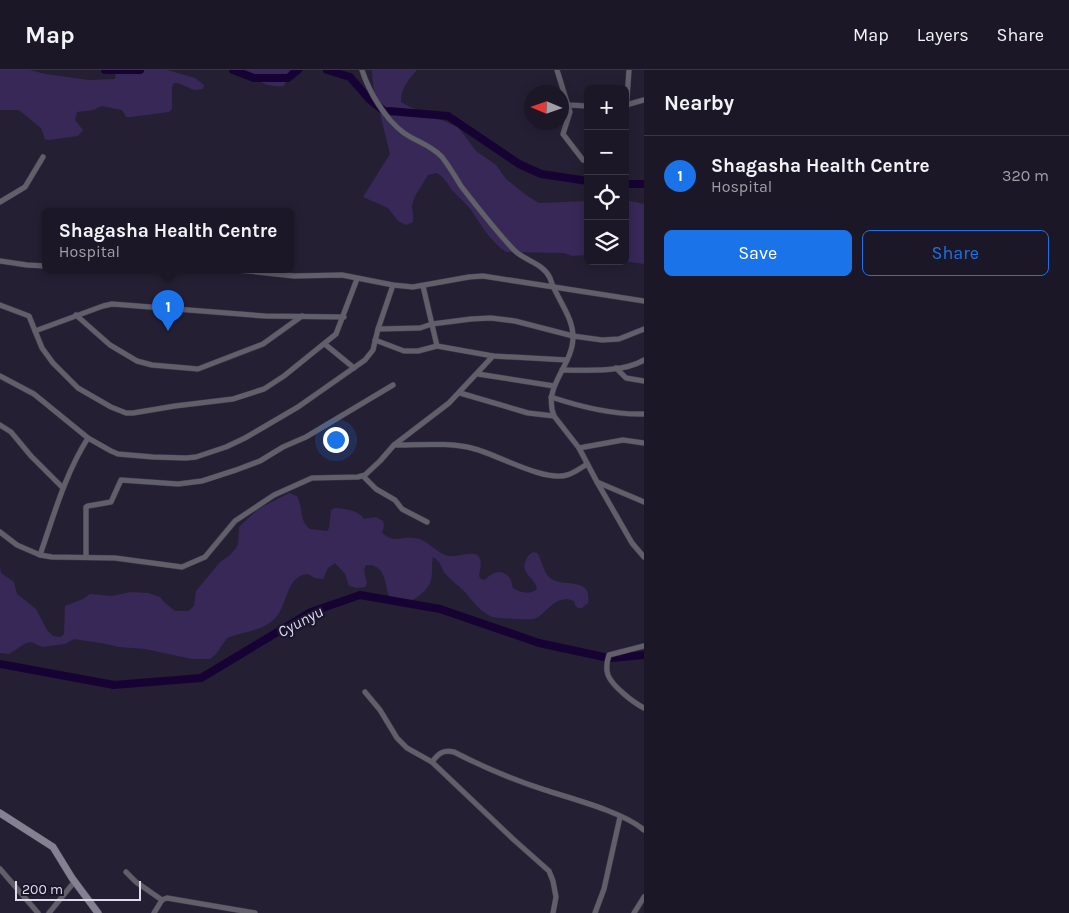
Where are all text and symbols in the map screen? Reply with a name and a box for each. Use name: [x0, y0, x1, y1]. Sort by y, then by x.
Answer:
text: Map: [25, 21, 75, 49]
text: Map: [853, 24, 889, 46]
text: Layers: [917, 24, 969, 46]
text: Share: [997, 24, 1044, 46]
north arrow: [524, 85, 569, 130]
map controls: [584, 85, 629, 265]
button: +: [584, 85, 629, 130]
text: Nearby: [664, 91, 734, 115]
button: −: [584, 130, 629, 175]
text: Shagasha Health Centre: [711, 155, 930, 177]
text: 1: [677, 166, 683, 185]
text: 320 m: [1002, 166, 1049, 185]
button: locate: [584, 175, 629, 220]
text: Hospital: [711, 177, 772, 196]
popup: [42, 208, 294, 273]
text: Shagasha Health Centre: [59, 220, 277, 242]
button: layers: [584, 220, 629, 265]
button: Save: [664, 230, 852, 276]
button: Share: [862, 230, 1049, 276]
text: Hospital: [59, 242, 120, 261]
pin: 1: [152, 290, 184, 331]
your location: [323, 427, 349, 453]
water label: Cyunyu: [274, 602, 326, 641]
scale bar: [15, 878, 141, 901]
text: 200 m: [22, 881, 63, 898]

